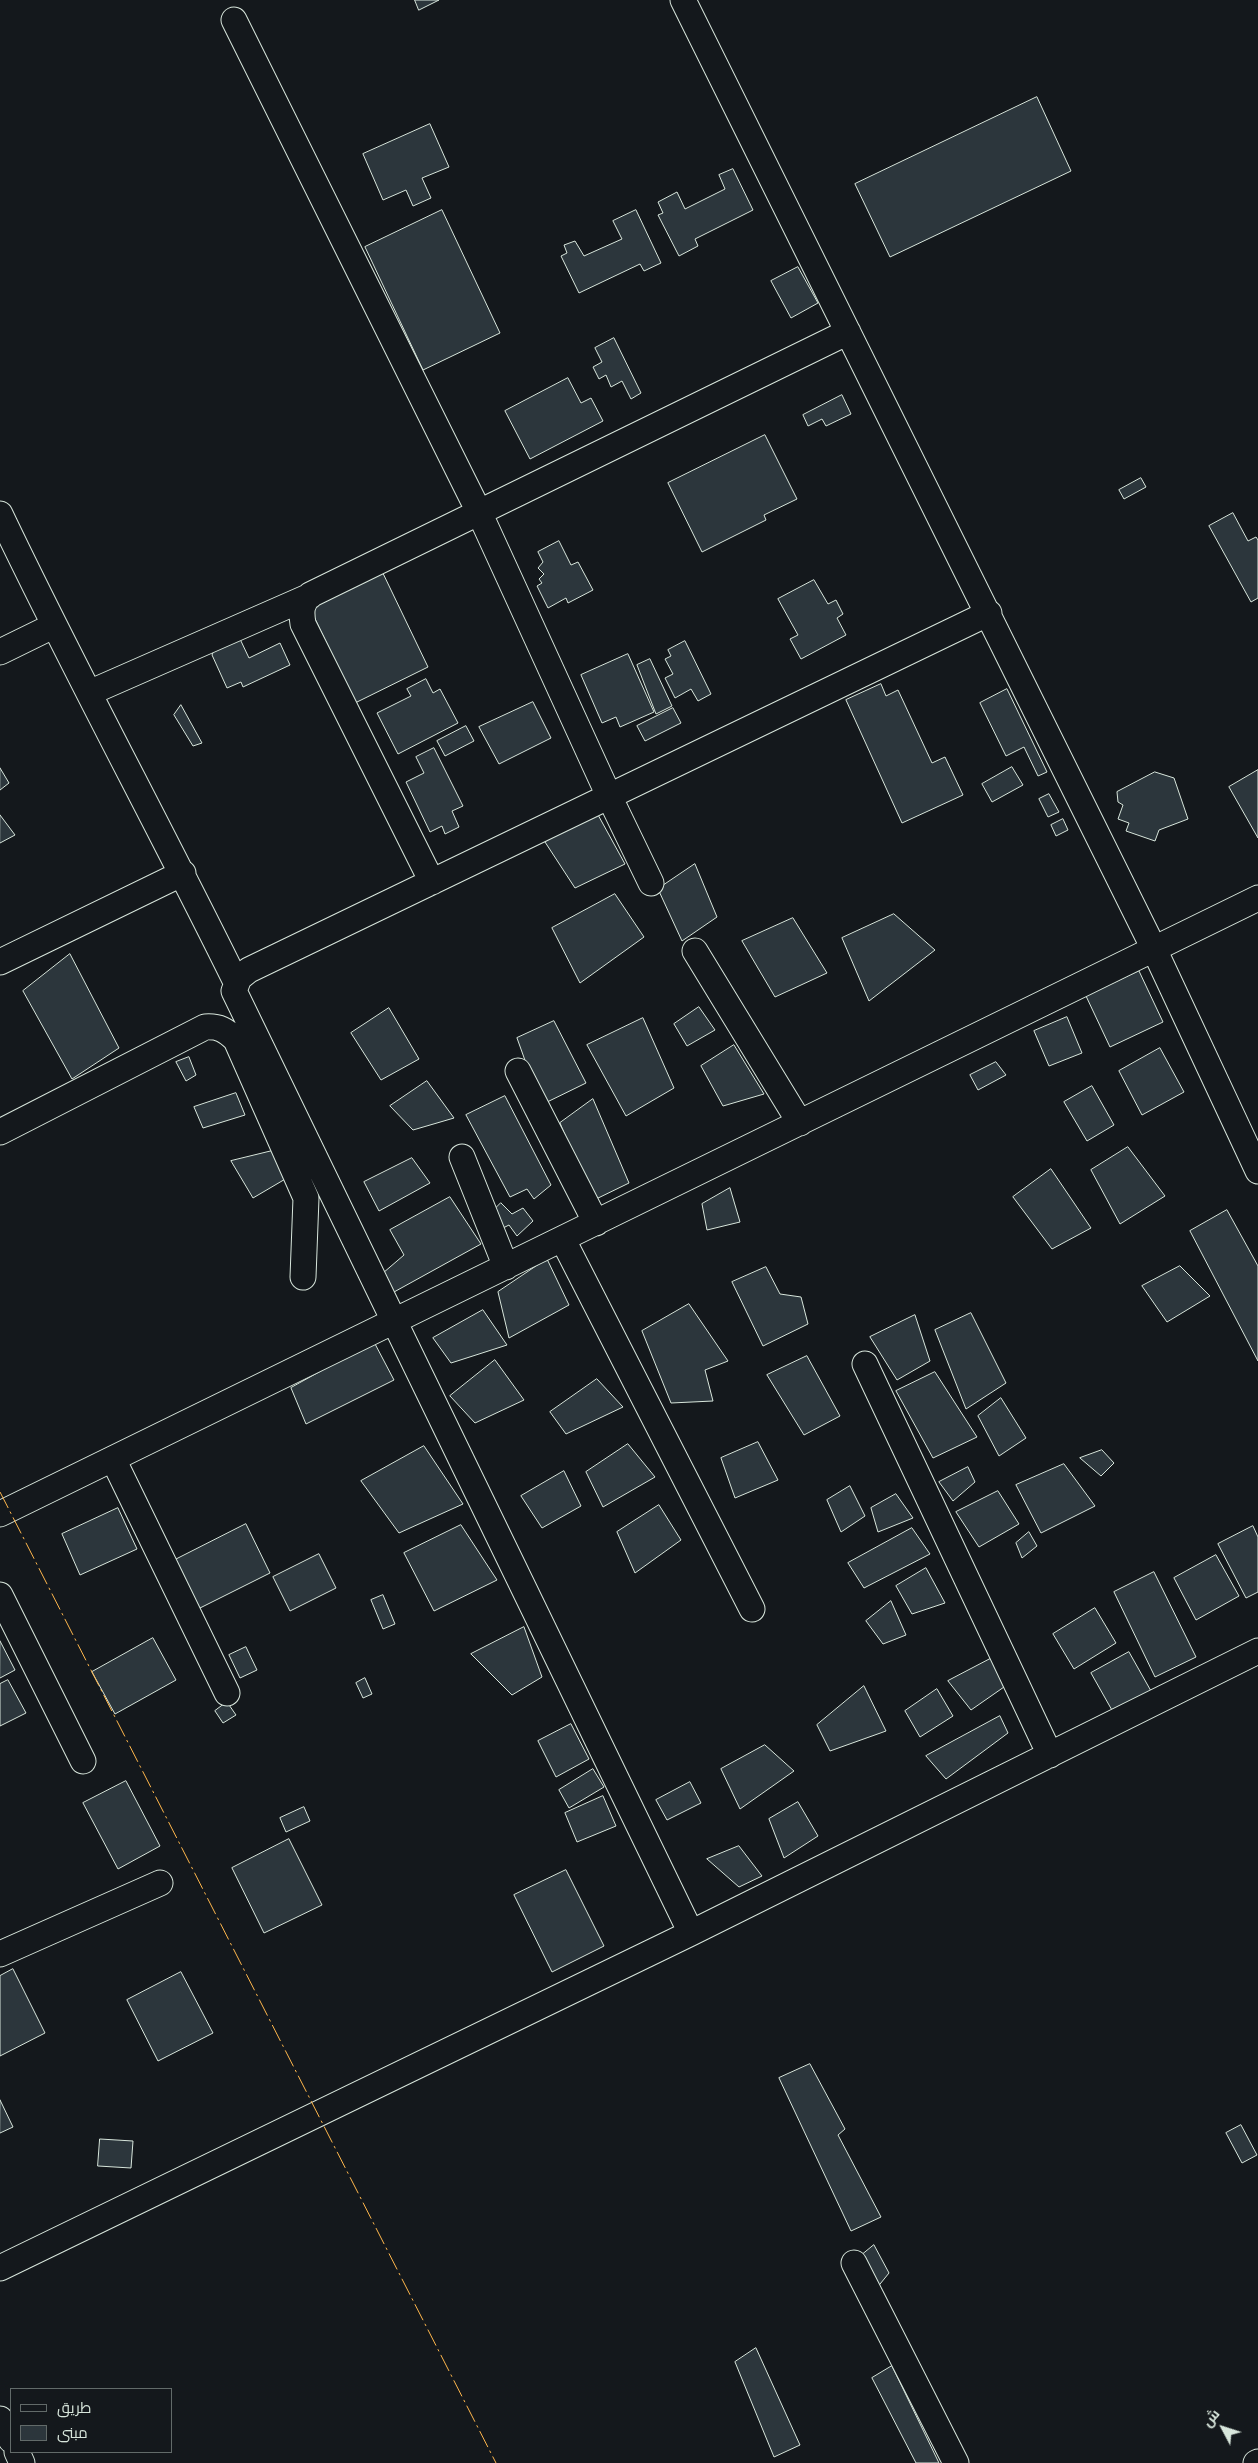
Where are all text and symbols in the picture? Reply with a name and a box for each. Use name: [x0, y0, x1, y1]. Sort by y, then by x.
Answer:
legend: [10, 2388, 172, 2453]
text: طريق: [57, 2399, 91, 2417]
north arrow: [1198, 2403, 1248, 2453]
text: ش: [1199, 2406, 1223, 2430]
text: مبنى: [57, 2424, 88, 2442]

